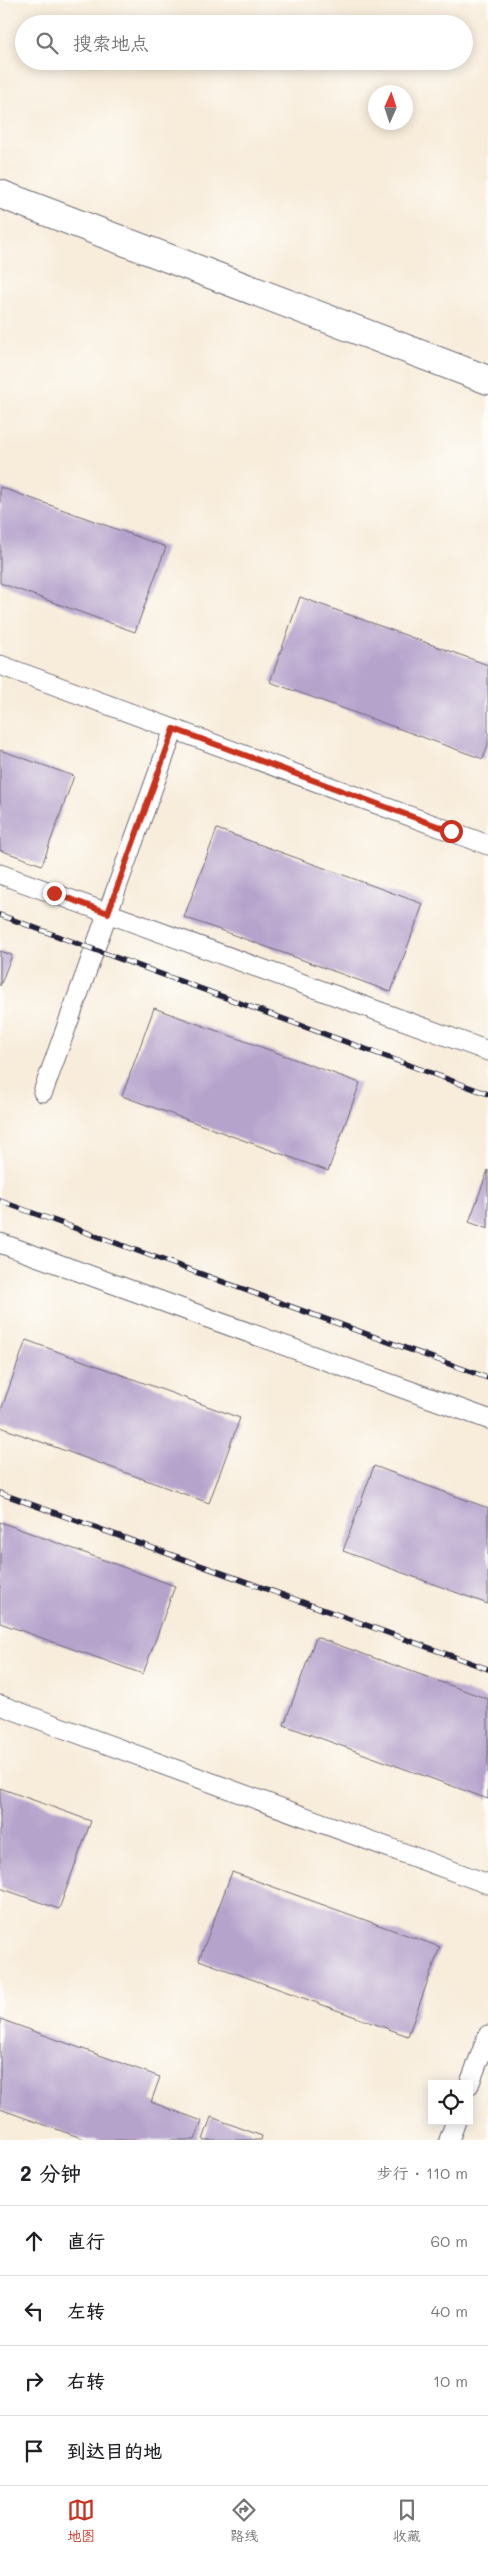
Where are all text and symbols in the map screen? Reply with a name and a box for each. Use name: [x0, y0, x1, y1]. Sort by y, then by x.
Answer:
search box: [15, 15, 473, 70]
icon: search: [33, 29, 61, 57]
text: 搜索地点: [73, 30, 149, 55]
north arrow: [368, 85, 413, 130]
route start: [440, 820, 463, 843]
route end: [43, 882, 66, 905]
map controls: [428, 2080, 473, 2125]
button: locate: [428, 2080, 473, 2125]
text: 2 分钟: [20, 2159, 81, 2186]
text: 步行 · 110 m: [377, 2162, 468, 2183]
icon: ahead: [20, 2227, 48, 2255]
text: 直行: [67, 2228, 105, 2253]
text: 60 m: [431, 2230, 468, 2251]
icon: left: [20, 2297, 48, 2325]
text: 左转: [67, 2298, 105, 2323]
text: 40 m: [431, 2300, 468, 2321]
icon: right: [20, 2367, 48, 2395]
text: 右转: [67, 2368, 105, 2393]
text: 10 m: [433, 2370, 468, 2391]
icon: arrive: [20, 2437, 48, 2465]
text: 到达目的地: [67, 2438, 162, 2463]
tab: 地图: [67, 2496, 95, 2545]
tab: 路线: [230, 2496, 258, 2545]
tab: 收藏: [393, 2496, 421, 2545]

